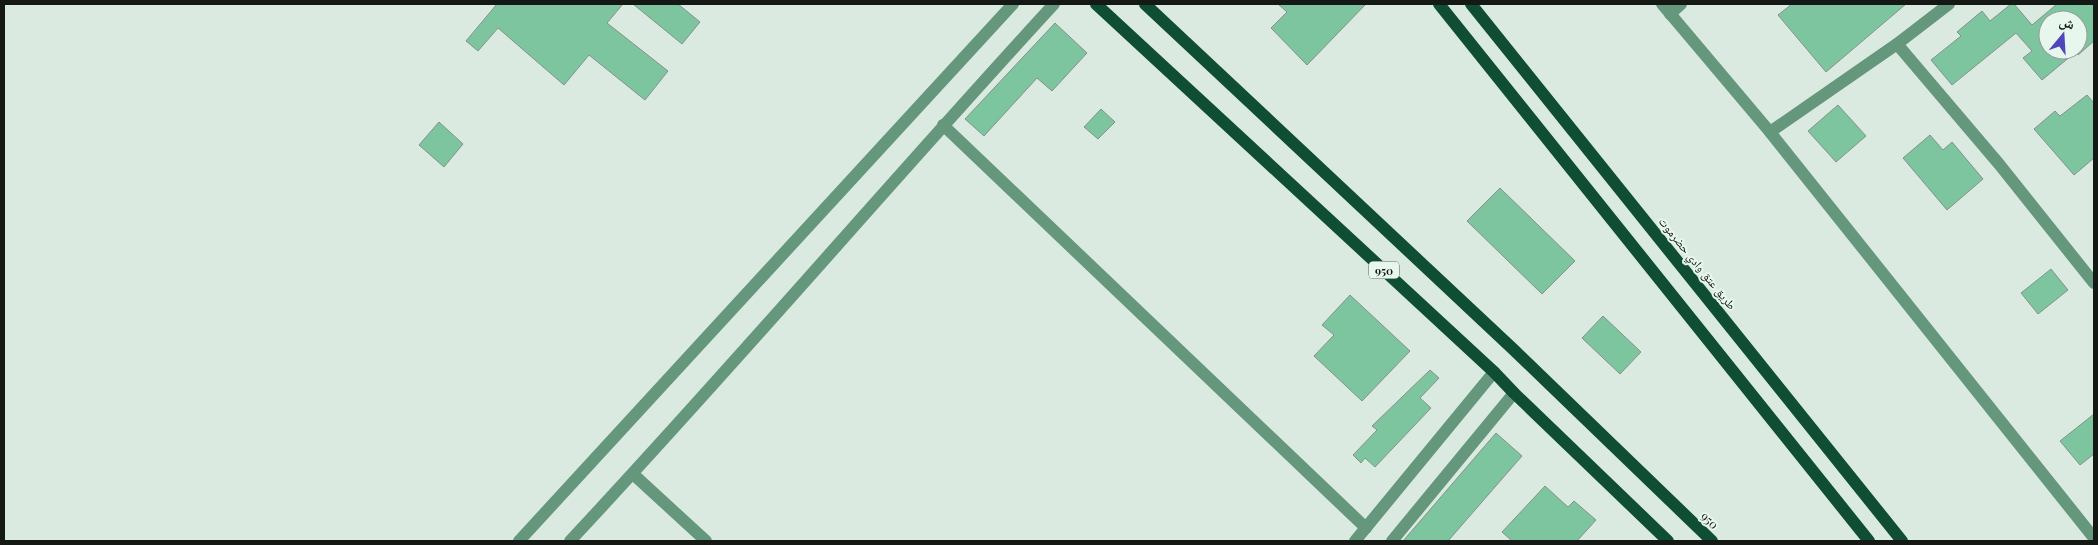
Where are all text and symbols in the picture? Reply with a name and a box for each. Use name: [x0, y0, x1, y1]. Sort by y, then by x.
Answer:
north arrow: [2038, 10, 2088, 60]
text: ش: [2057, 11, 2077, 34]
street label: طريق عتق وادي حضرموت: [1653, 213, 1740, 315]
road number: 950: [1369, 262, 1399, 278]
street label: 950: [1698, 508, 1722, 532]

